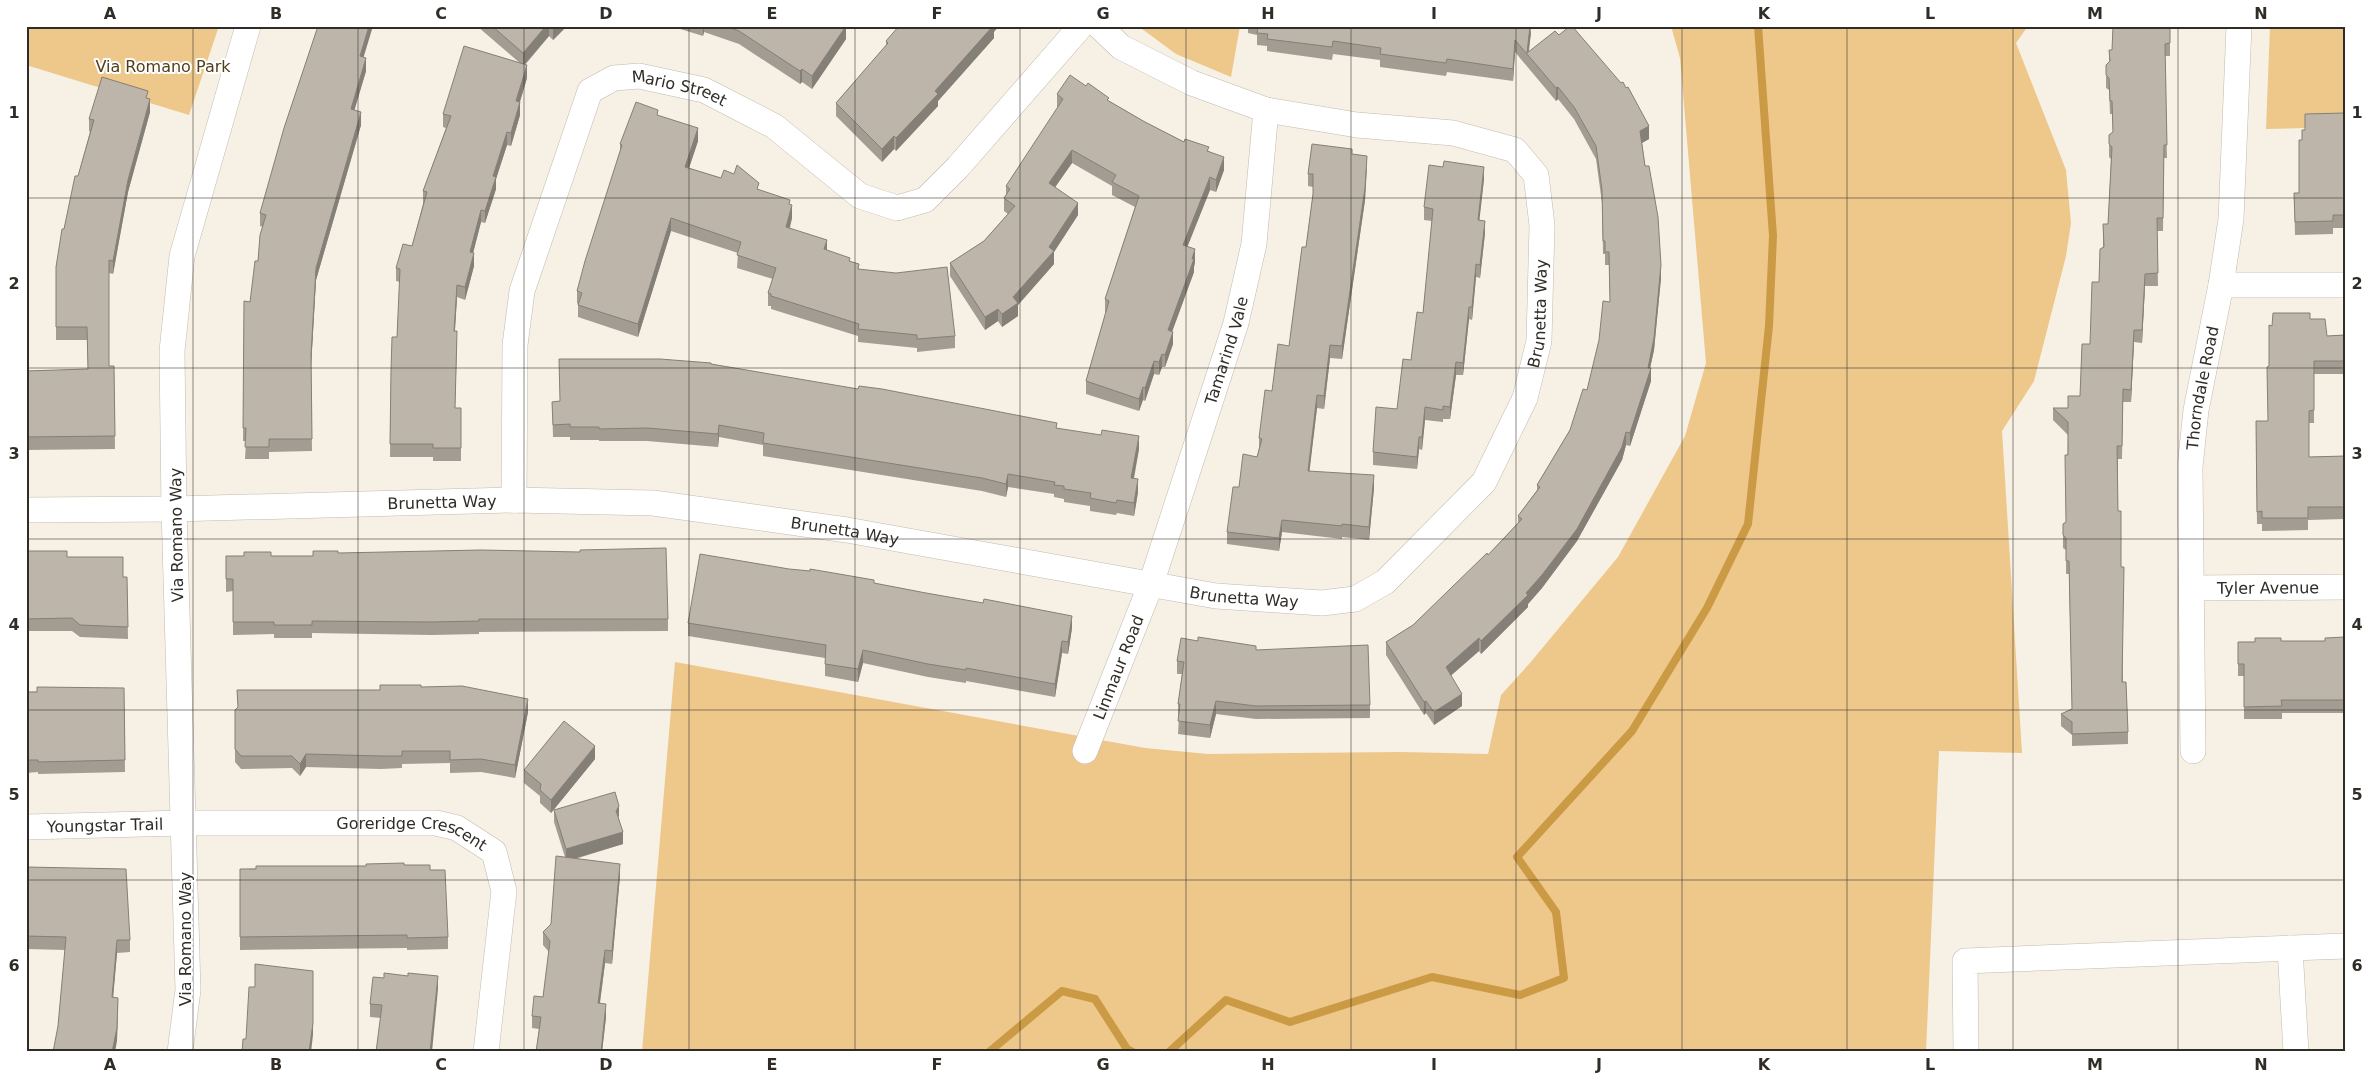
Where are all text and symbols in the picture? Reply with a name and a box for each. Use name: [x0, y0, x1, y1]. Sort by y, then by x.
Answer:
text: A: [104, 4, 117, 23]
text: B: [270, 4, 282, 23]
text: C: [435, 4, 447, 23]
text: D: [599, 4, 613, 23]
text: E: [767, 4, 777, 23]
text: F: [932, 4, 942, 23]
text: G: [1096, 4, 1110, 23]
text: H: [1261, 4, 1275, 23]
text: I: [1431, 4, 1437, 23]
text: J: [1595, 4, 1602, 23]
text: K: [1758, 4, 1771, 23]
text: L: [1925, 4, 1935, 23]
text: M: [2087, 4, 2103, 23]
text: N: [2254, 4, 2268, 23]
park label: Via Romano Park: [95, 57, 231, 76]
street label: Mario Street: [631, 66, 730, 110]
text: 1: [8, 103, 20, 122]
text: 1: [2351, 103, 2363, 122]
street label: Brunetta Way: [1524, 259, 1551, 370]
text: 2: [8, 274, 20, 293]
text: 2: [2351, 274, 2363, 293]
street label: Tamarind Vale: [1201, 294, 1252, 408]
street label: Thorndale Road: [2183, 324, 2223, 452]
text: 3: [8, 444, 20, 463]
text: 3: [2351, 444, 2363, 463]
street label: Via Romano Way: [166, 468, 187, 602]
street label: Brunetta Way: [387, 491, 497, 513]
street label: Brunetta Way: [790, 513, 900, 549]
street label: Tyler Avenue: [2216, 578, 2319, 598]
street label: Brunetta Way: [1188, 582, 1299, 611]
street label: Linmaur Road: [1089, 612, 1148, 723]
text: 4: [8, 615, 20, 634]
text: 4: [2351, 615, 2363, 634]
text: 5: [8, 785, 20, 804]
text: 5: [2351, 785, 2363, 804]
street label: Goreridge Crescent: [336, 814, 490, 855]
street label: Youngstar Trail: [45, 815, 164, 836]
street label: Via Romano Way: [176, 872, 195, 1006]
text: 6: [8, 956, 20, 975]
text: 6: [2351, 956, 2363, 975]
text: A: [104, 1055, 117, 1074]
text: B: [270, 1055, 282, 1074]
text: C: [435, 1055, 447, 1074]
text: D: [599, 1055, 613, 1074]
text: E: [767, 1055, 777, 1074]
text: F: [932, 1055, 942, 1074]
text: G: [1096, 1055, 1110, 1074]
text: H: [1261, 1055, 1275, 1074]
text: I: [1431, 1055, 1437, 1074]
text: J: [1595, 1055, 1602, 1074]
text: K: [1758, 1055, 1771, 1074]
text: L: [1925, 1055, 1935, 1074]
text: M: [2087, 1055, 2103, 1074]
text: N: [2254, 1055, 2268, 1074]

